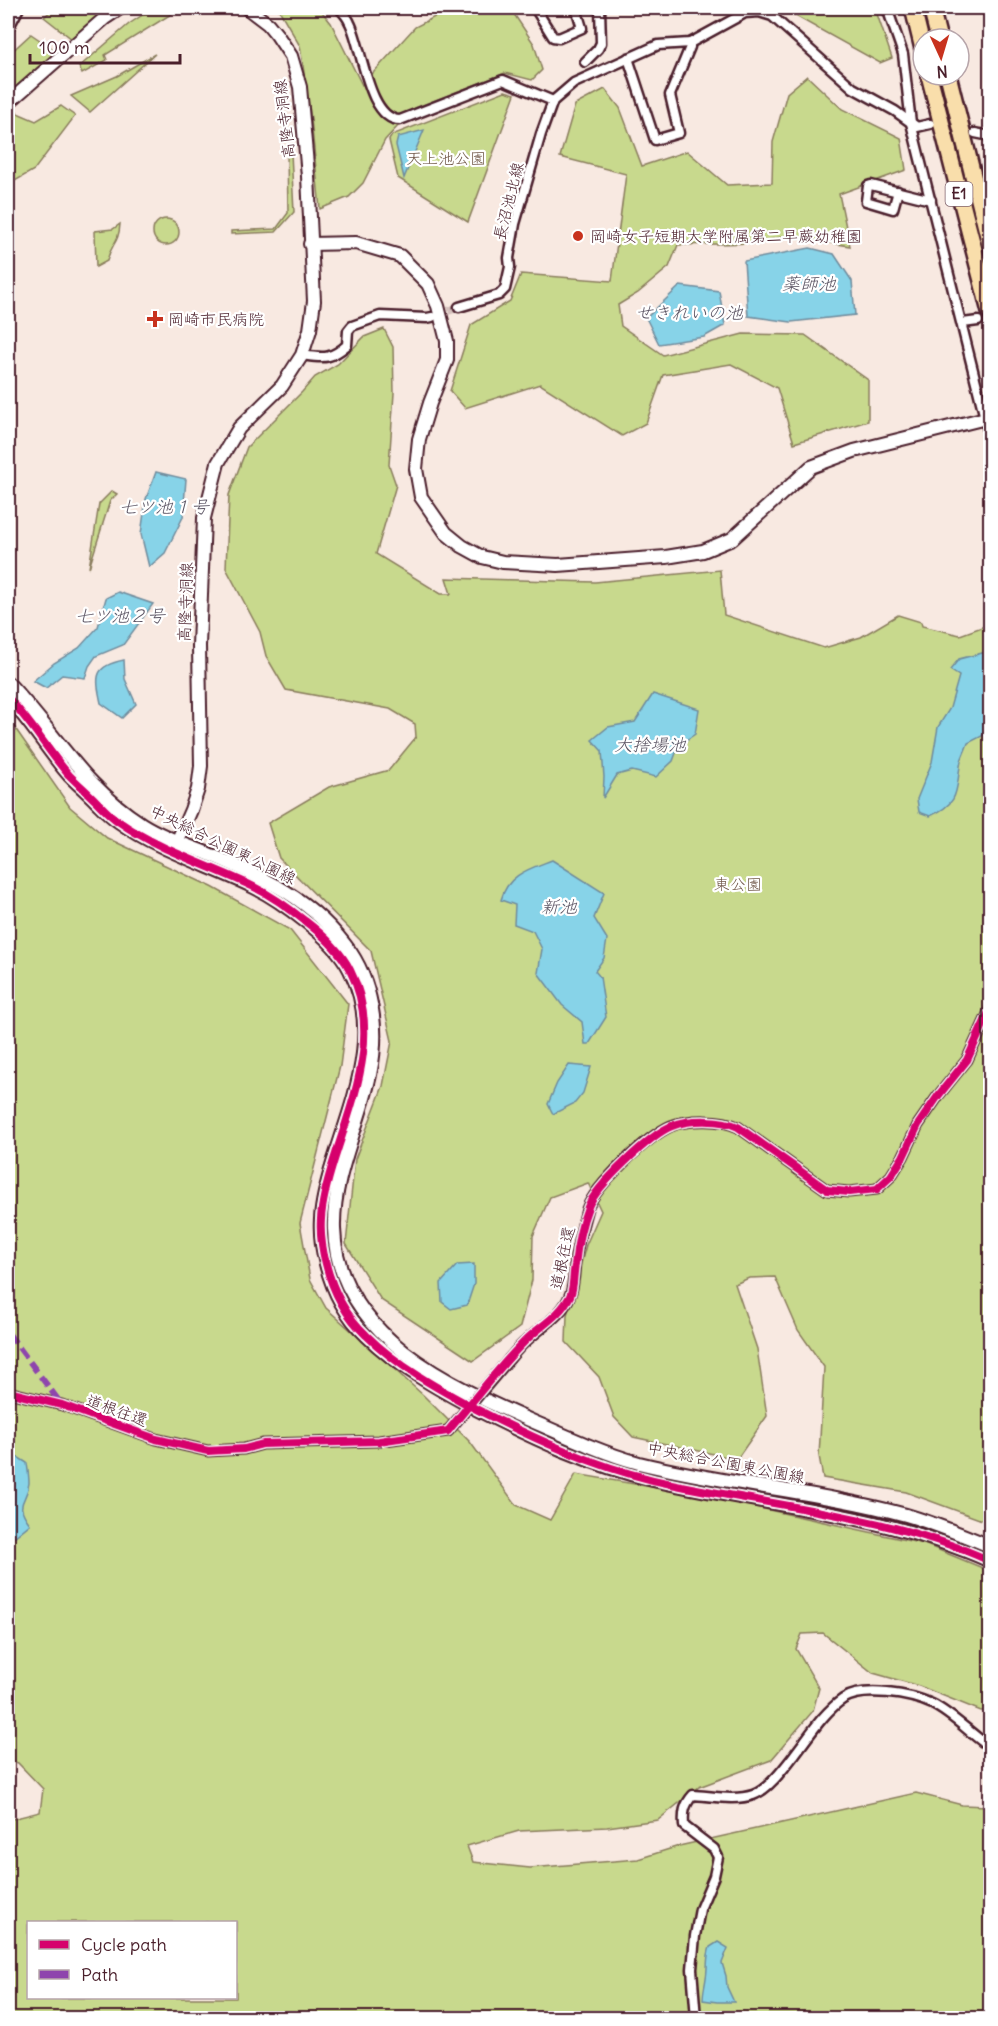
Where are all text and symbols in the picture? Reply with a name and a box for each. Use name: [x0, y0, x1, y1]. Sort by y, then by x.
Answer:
scale bar: [30, 27, 180, 65]
north arrow: [911, 27, 971, 87]
text: 100 m: [39, 36, 90, 59]
text: N: [936, 62, 948, 82]
street label: 高隆寺洞線: [269, 78, 299, 160]
park label: 天上池公園: [406, 148, 486, 168]
street label: 長沼池北線: [489, 160, 527, 242]
road number: E1: [946, 182, 972, 206]
place label: 岡崎女子短期大学附属第二早蕨幼稚園: [590, 226, 862, 246]
marker: 岡崎女子短期大学附属第二早蕨幼稚園: [571, 229, 585, 243]
water label: 薬師池: [782, 272, 837, 295]
water label: せきれいの池: [635, 301, 744, 324]
place label: 岡崎市民病院: [168, 309, 264, 329]
marker: 岡崎市民病院: [146, 310, 164, 328]
water label: 七ツ池１号: [119, 495, 210, 518]
street label: 高隆寺洞線: [174, 562, 196, 642]
water label: 七ツ池２号: [75, 604, 166, 627]
water label: 大捨場池: [614, 733, 687, 756]
street label: 中央総合公園東公園線: [147, 800, 299, 888]
park label: 東公園: [714, 874, 762, 894]
water label: 新池: [541, 895, 578, 918]
street label: 道根往還: [546, 1225, 578, 1291]
street label: 道根往還: [84, 1390, 150, 1430]
street label: 中央総合公園東公園線: [646, 1437, 806, 1487]
legend: [27, 1921, 237, 1999]
text: Cycle path: [81, 1933, 167, 1956]
text: Path: [81, 1963, 118, 1986]

